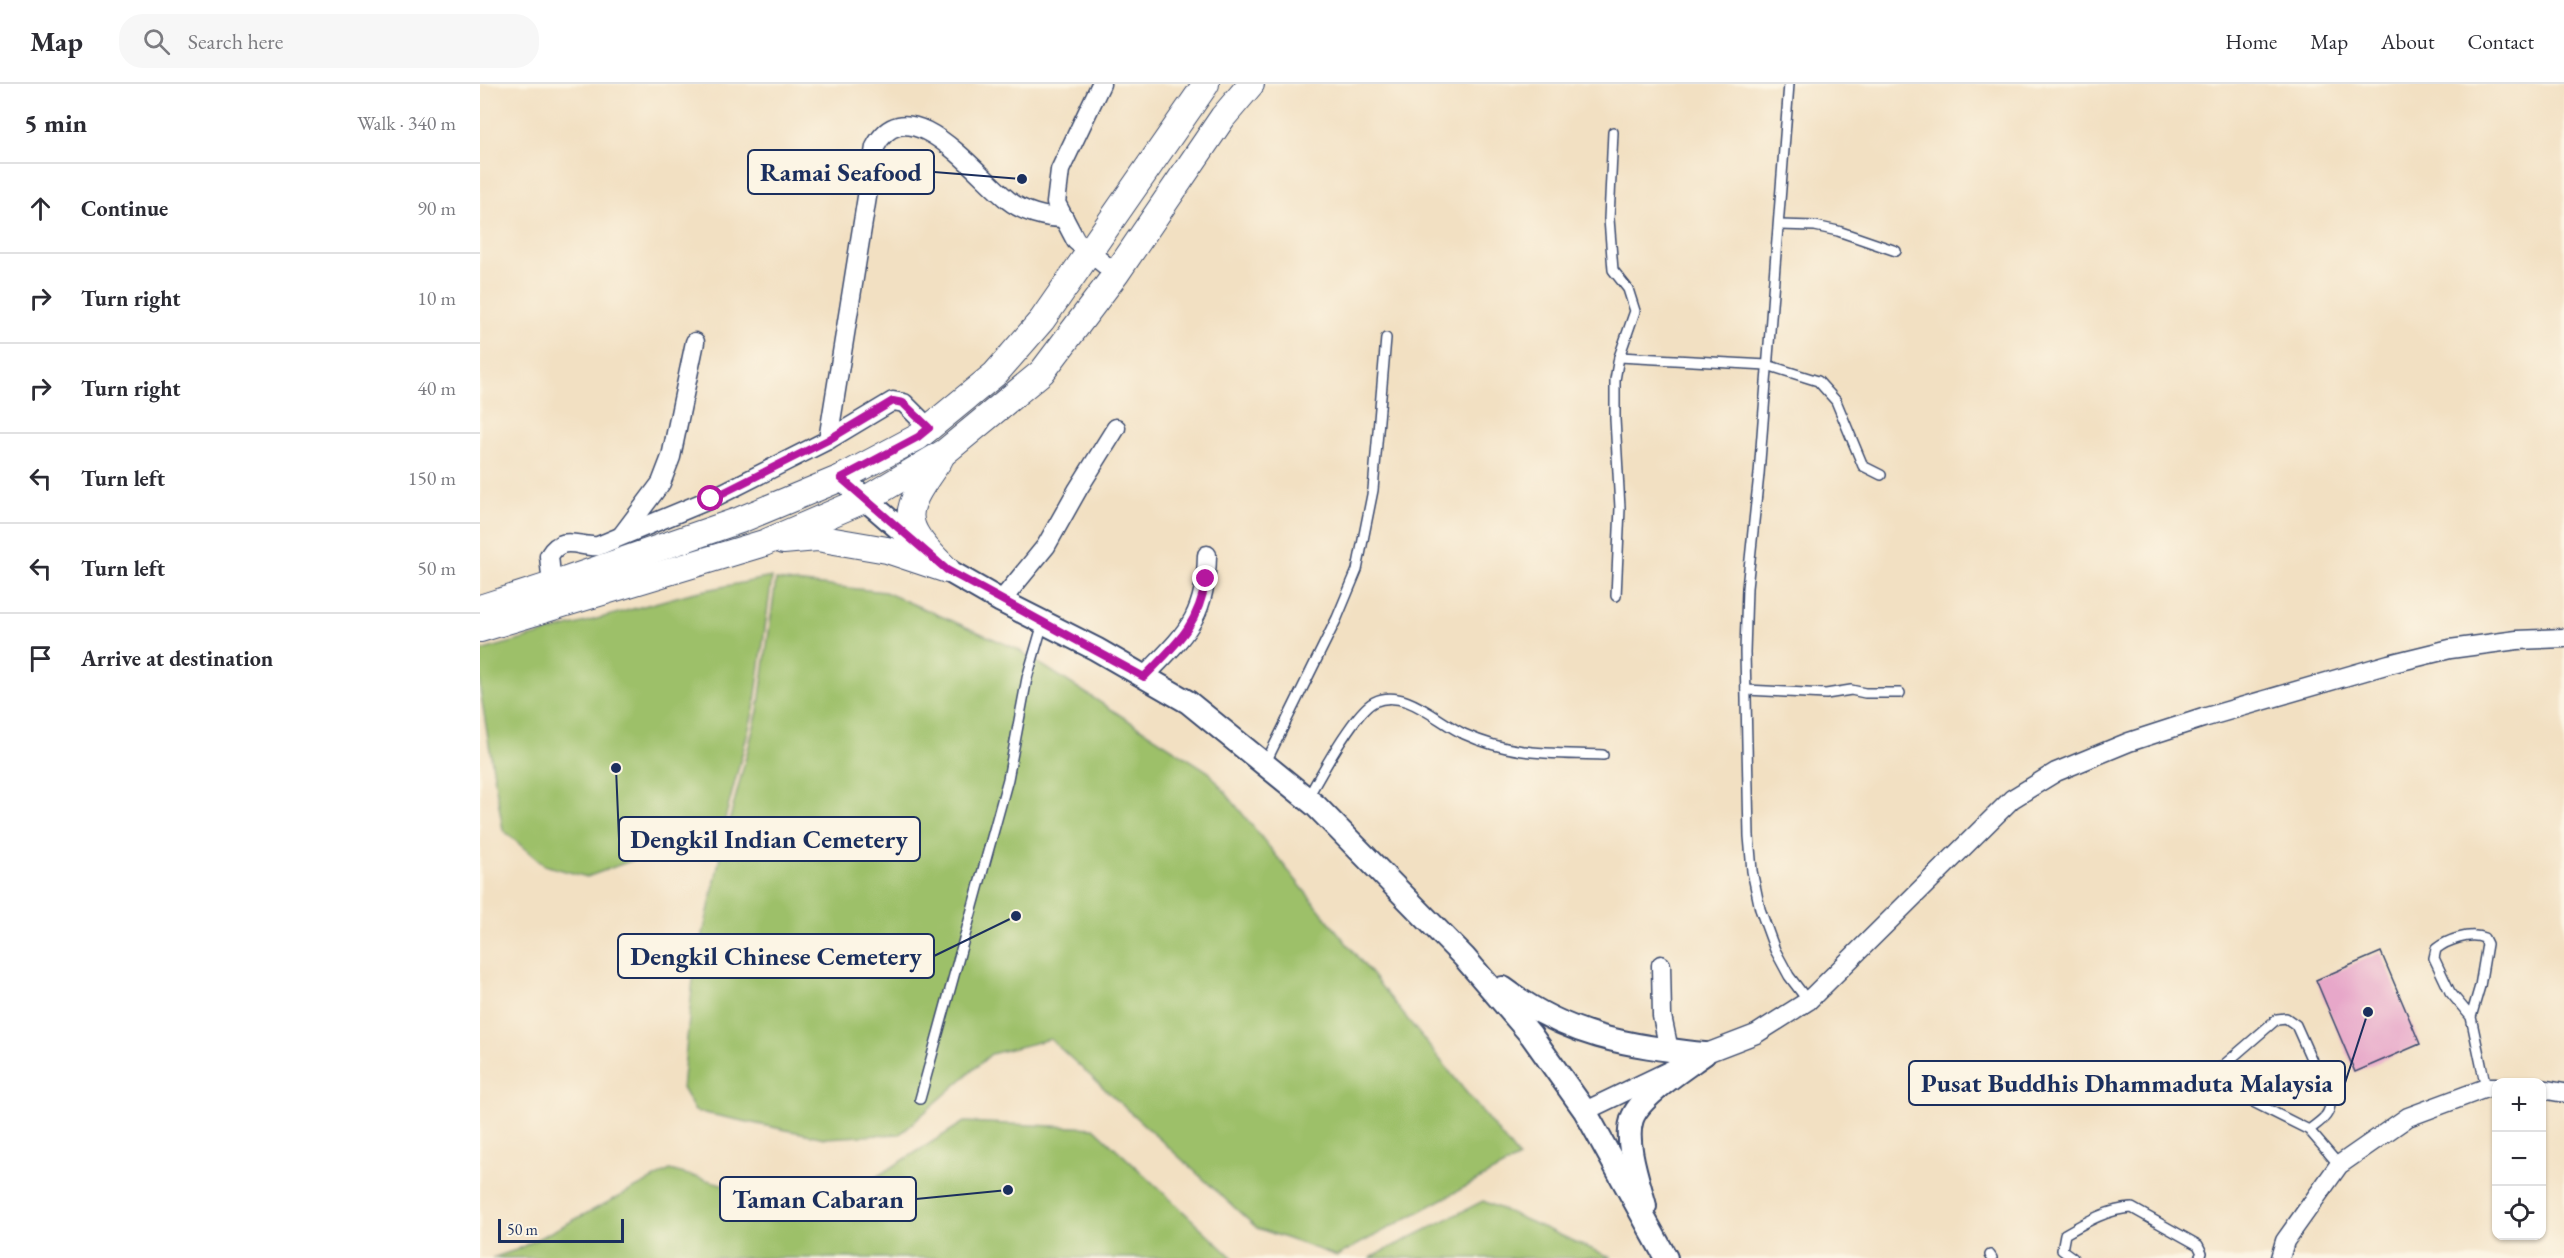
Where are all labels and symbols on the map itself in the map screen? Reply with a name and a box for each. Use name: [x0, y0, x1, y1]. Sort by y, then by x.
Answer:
callout: Ramai Seafood: [748, 150, 934, 194]
text: Ramai Seafood: [760, 155, 923, 189]
route start: [697, 485, 723, 511]
route end: [1192, 565, 1218, 591]
callout: Dengkil Indian Cemetery: [619, 817, 920, 861]
text: Dengkil Indian Cemetery: [630, 822, 908, 856]
callout: Dengkil Chinese Cemetery: [618, 934, 934, 978]
text: Dengkil Chinese Cemetery: [630, 939, 922, 973]
callout: Pusat Buddhis Dhammaduta Malaysia: [1909, 1061, 2345, 1105]
text: Pusat Buddhis Dhammaduta Malaysia: [1921, 1066, 2334, 1100]
callout: Taman Cabaran: [720, 1177, 916, 1221]
text: Taman Cabaran: [732, 1182, 904, 1216]
scale bar: [498, 1216, 624, 1244]

